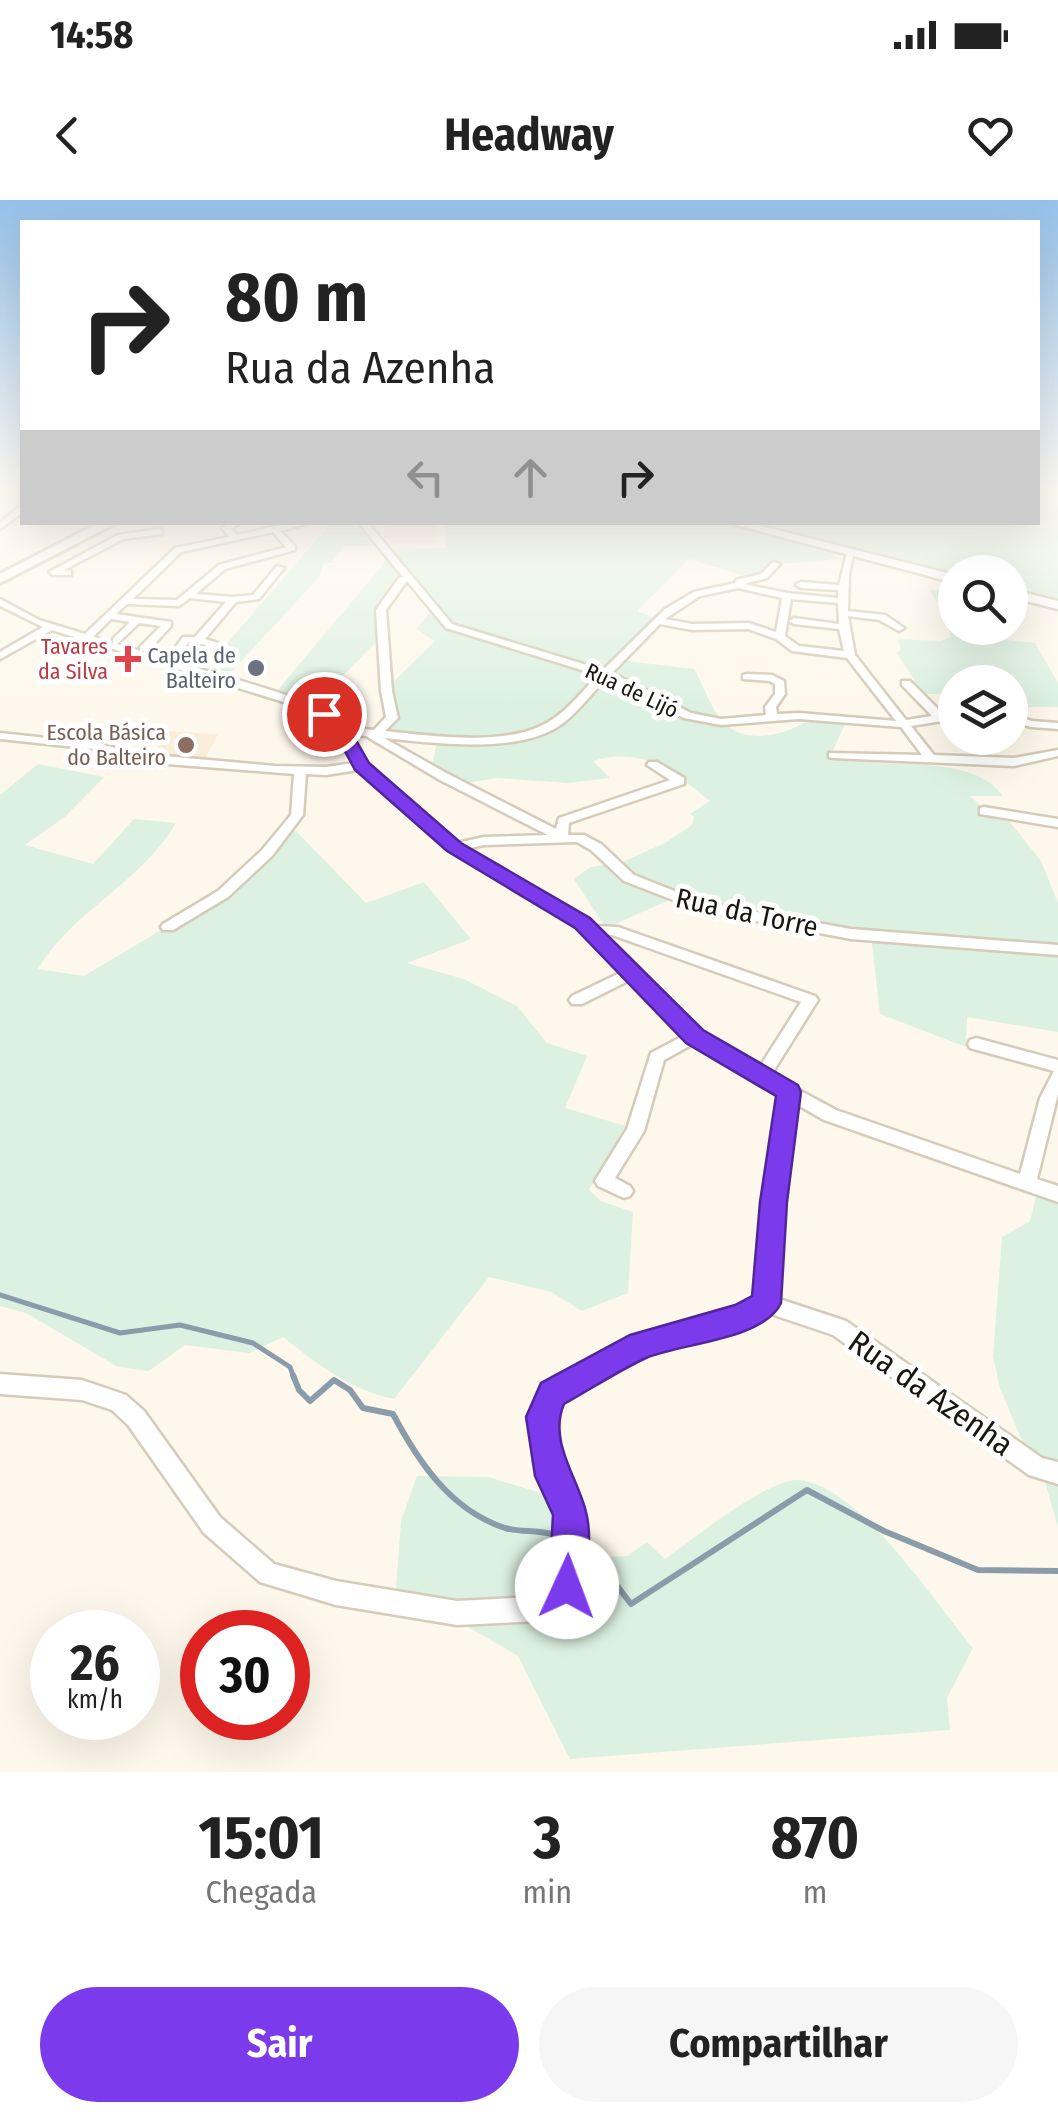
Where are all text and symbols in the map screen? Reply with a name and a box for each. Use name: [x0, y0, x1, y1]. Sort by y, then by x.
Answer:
text: 14:58: [50, 12, 133, 58]
icon: back: [40, 108, 95, 163]
text: Headway: [444, 108, 614, 162]
icon: heart: [963, 108, 1018, 163]
text: 80 m: [225, 256, 368, 340]
icon: right: [60, 260, 190, 390]
text: Rua da Azenha: [225, 341, 495, 395]
icon: left: [398, 450, 453, 505]
icon: ahead: [503, 450, 558, 505]
icon: right: [608, 450, 663, 505]
map controls: [938, 555, 1028, 755]
button: search: [938, 555, 1028, 645]
place label: Tavares da Silva: [38, 633, 108, 685]
place label: Capela de Balteiro: [147, 642, 236, 694]
marker: Tavares da Silva: [117, 648, 139, 670]
marker: Capela de Balteiro: [245, 657, 267, 679]
street label: Rua de Lijó: [581, 657, 683, 724]
button: layers: [938, 665, 1028, 755]
pin: [282, 672, 367, 757]
icon: arrive: [297, 687, 352, 742]
place label: Escola Básica do Balteiro: [47, 719, 166, 771]
marker: Escola Básica do Balteiro: [175, 734, 197, 756]
street label: Rua da Torre: [673, 881, 821, 944]
street label: Rua da Azenha: [841, 1322, 1021, 1464]
position arrow: [515, 1535, 619, 1639]
speed limit sign: 30: [180, 1610, 310, 1740]
text: 26: [70, 1633, 120, 1693]
text: km/h: [67, 1685, 123, 1715]
text: 15:01: [199, 1802, 324, 1874]
text: 3: [533, 1802, 562, 1874]
text: 870: [771, 1802, 859, 1874]
text: Chegada: [206, 1873, 317, 1911]
text: min: [523, 1873, 572, 1911]
text: m: [803, 1873, 827, 1911]
button: Sair: [40, 1987, 519, 2102]
button: Compartilhar: [539, 1987, 1018, 2102]

